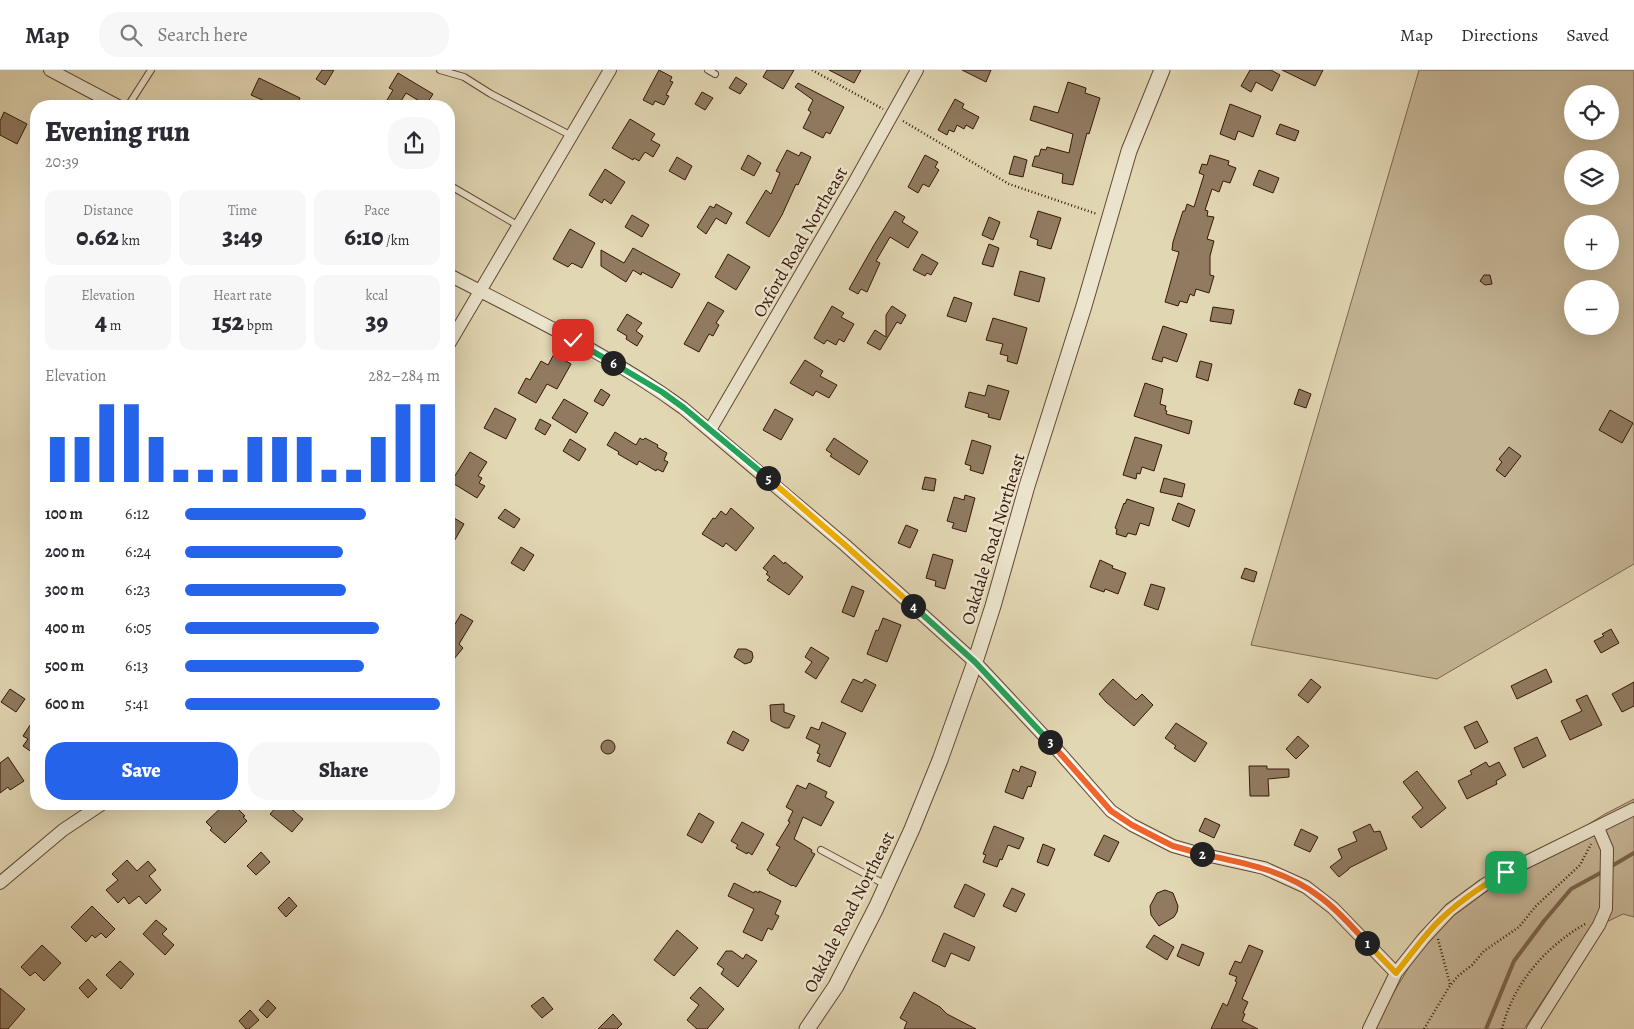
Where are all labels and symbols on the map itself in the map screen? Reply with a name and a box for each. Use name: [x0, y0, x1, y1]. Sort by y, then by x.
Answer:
street label: Oxford Road Northeast: [747, 162, 853, 322]
pin: [552, 319, 594, 361]
pin: 6: [600, 350, 626, 376]
street label: Oakdale Road Northeast: [955, 450, 1031, 628]
pin: 5: [756, 466, 780, 490]
pin: 4: [900, 594, 926, 618]
pin: 3: [1038, 730, 1062, 754]
street label: Oakdale Road Northeast: [798, 827, 900, 997]
pin: 2: [1190, 842, 1214, 866]
pin: [1485, 851, 1527, 893]
pin: 1: [1354, 930, 1380, 956]

